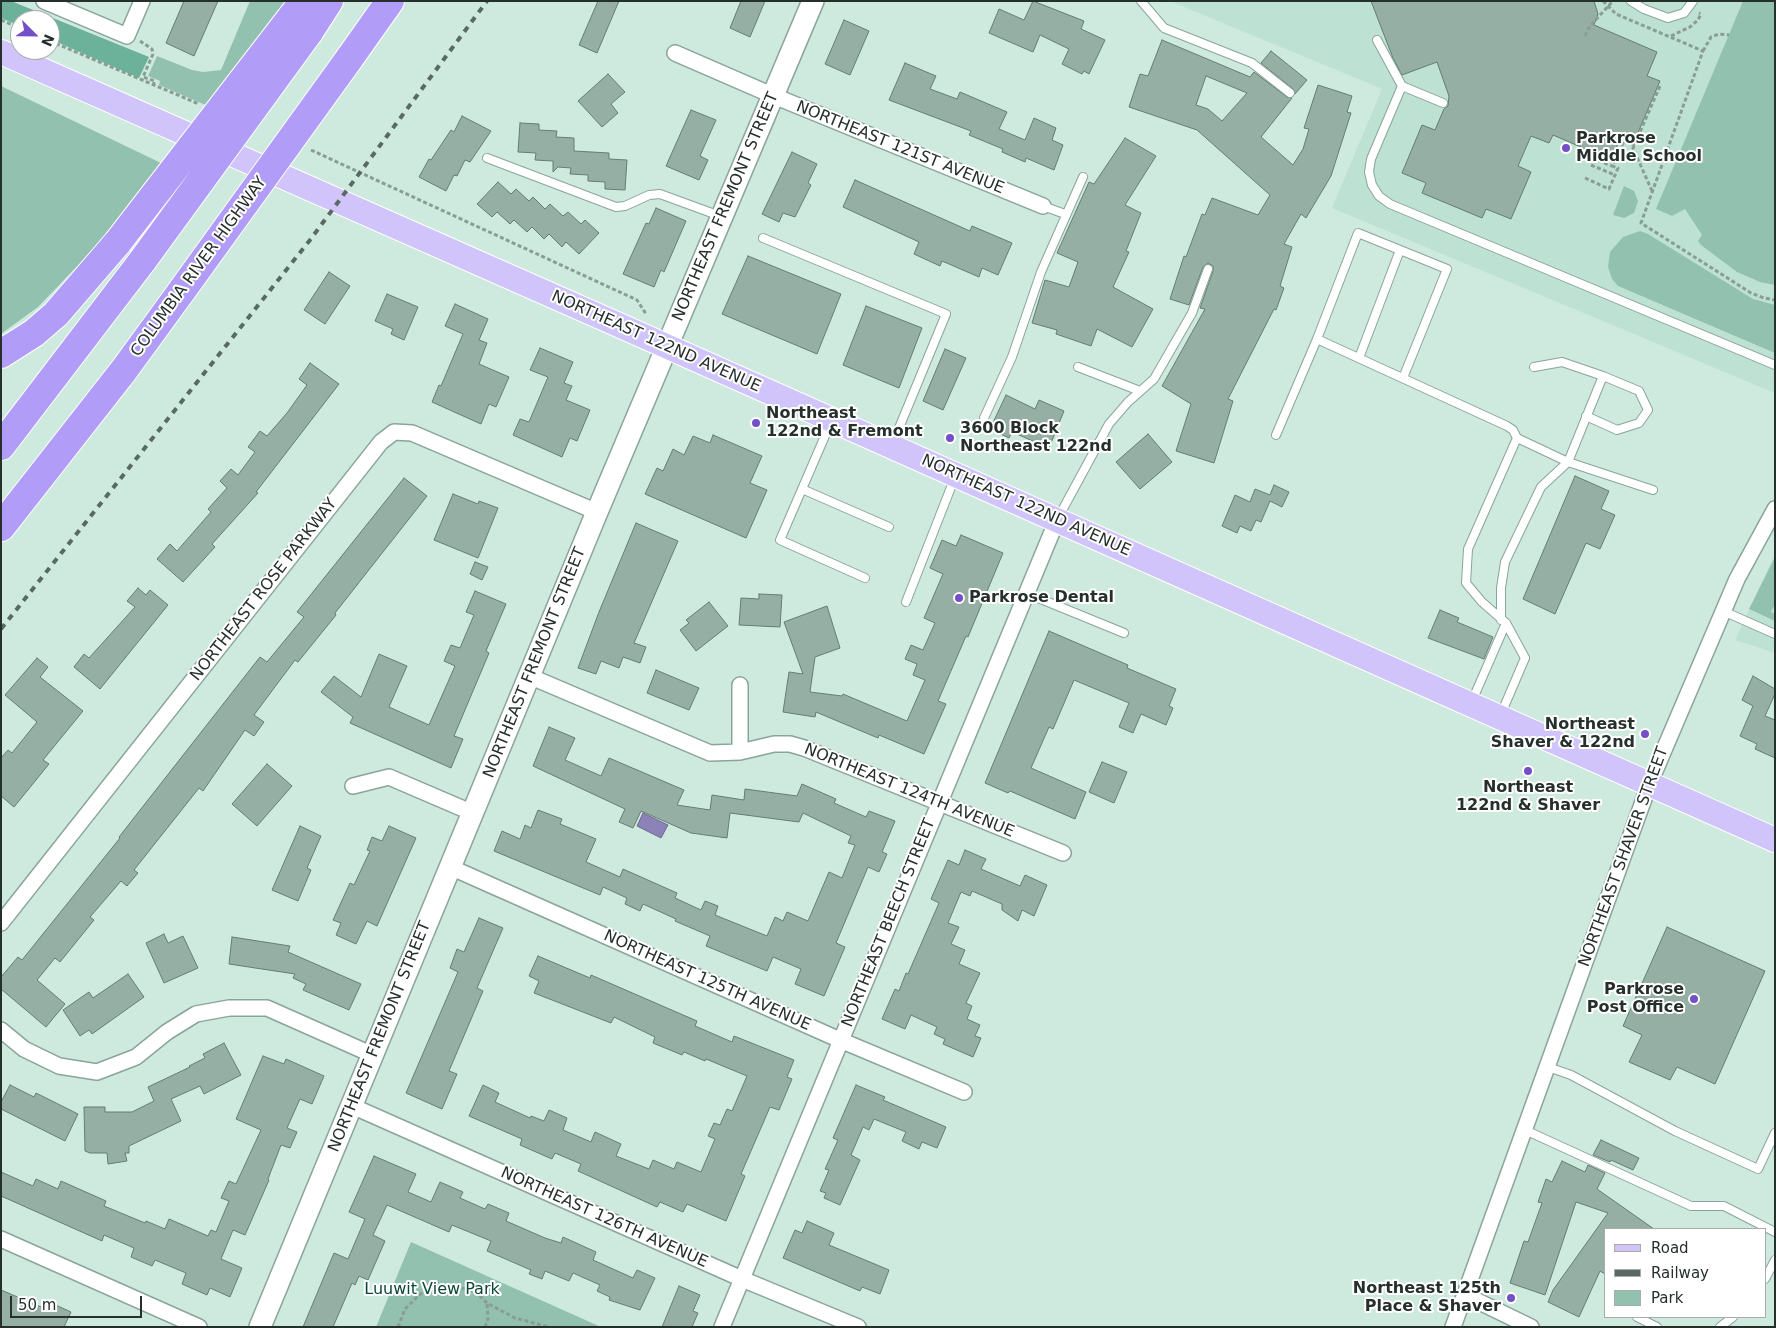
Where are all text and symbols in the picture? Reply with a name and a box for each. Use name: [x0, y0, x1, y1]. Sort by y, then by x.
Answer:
north arrow: [10, 10, 60, 60]
text: N: [38, 32, 58, 49]
street label: NORTHEAST FREMONT STREET: [669, 90, 783, 324]
street label: NORTHEAST 121ST AVENUE: [793, 97, 1007, 199]
place label: Parkrose Middle School: [1576, 129, 1702, 167]
marker: Parkrose Middle School: [1560, 142, 1572, 154]
street label: COLUMBIA RIVER HIGHWAY: [127, 173, 271, 361]
street label: NORTHEAST 122ND AVENUE: [548, 287, 764, 397]
place label: Northeast 122nd & Fremont: [766, 404, 923, 442]
marker: Northeast 122nd & Fremont: [750, 417, 762, 429]
place label: 3600 Block Northeast 122nd: [960, 419, 1112, 457]
marker: 3600 Block Northeast 122nd: [944, 432, 956, 444]
street label: NORTHEAST 122ND AVENUE: [918, 451, 1134, 561]
street label: NORTHEAST ROSE PARKWAY: [187, 495, 341, 685]
street label: NORTHEAST FREMONT STREET: [480, 545, 590, 781]
place label: Parkrose Dental: [969, 588, 1114, 608]
marker: Parkrose Dental: [953, 592, 965, 604]
place label: Northeast Shaver & 122nd: [1491, 715, 1635, 753]
marker: Northeast Shaver & 122nd: [1639, 728, 1651, 740]
street label: NORTHEAST 124TH AVENUE: [801, 740, 1017, 842]
street label: NORTHEAST SHAVER STREET: [1575, 744, 1673, 970]
marker: Northeast 122nd & Shaver: [1522, 765, 1534, 777]
place label: Northeast 122nd & Shaver: [1456, 778, 1600, 816]
street label: NORTHEAST BEECH STREET: [838, 816, 940, 1030]
street label: NORTHEAST FREMONT STREET: [325, 919, 435, 1155]
street label: NORTHEAST 125TH AVENUE: [601, 927, 813, 1035]
place label: Parkrose Post Office: [1587, 980, 1684, 1018]
marker: Parkrose Post Office: [1688, 993, 1700, 1005]
street label: NORTHEAST 126TH AVENUE: [498, 1164, 710, 1272]
legend: [1604, 1228, 1766, 1318]
text: Road: [1651, 1239, 1689, 1257]
text: Railway: [1651, 1264, 1709, 1282]
place label: Northeast 125th Place & Shaver: [1353, 1279, 1501, 1317]
park label: Luuwit View Park: [364, 1280, 500, 1300]
scale bar: [12, 1286, 145, 1318]
text: Park: [1651, 1289, 1683, 1307]
marker: Northeast 125th Place & Shaver: [1505, 1292, 1517, 1304]
text: 50 m: [18, 1296, 56, 1314]

